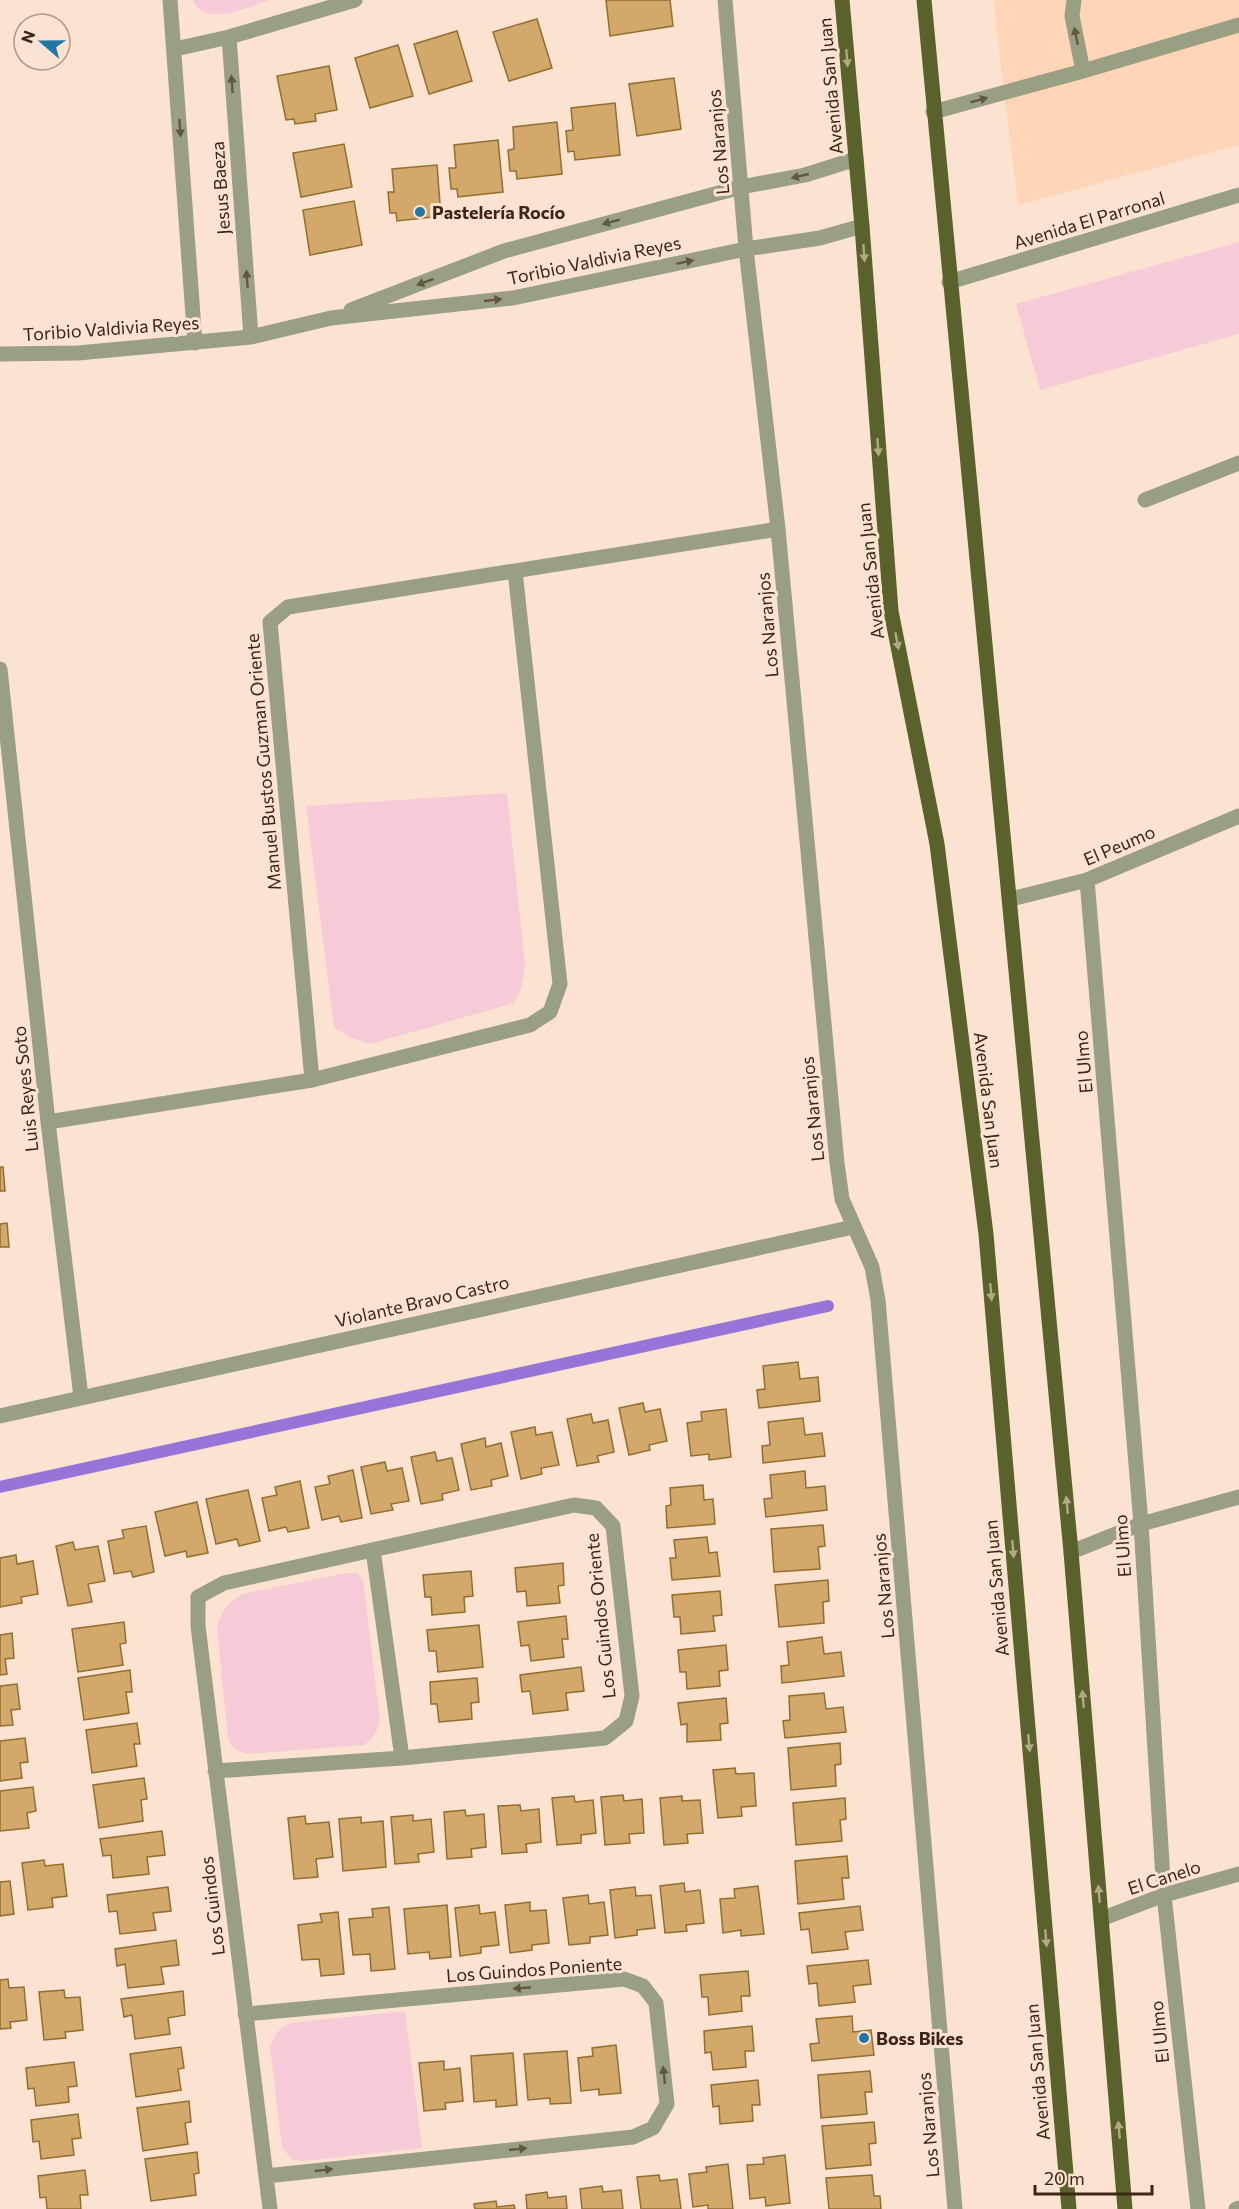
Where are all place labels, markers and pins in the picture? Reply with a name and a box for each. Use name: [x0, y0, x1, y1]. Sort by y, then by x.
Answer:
place label: Pastelería Rocío: [432, 201, 565, 223]
marker: Pastelería Rocío: [413, 205, 427, 219]
place label: Boss Bikes: [876, 2027, 963, 2049]
marker: Boss Bikes: [857, 2031, 871, 2045]

